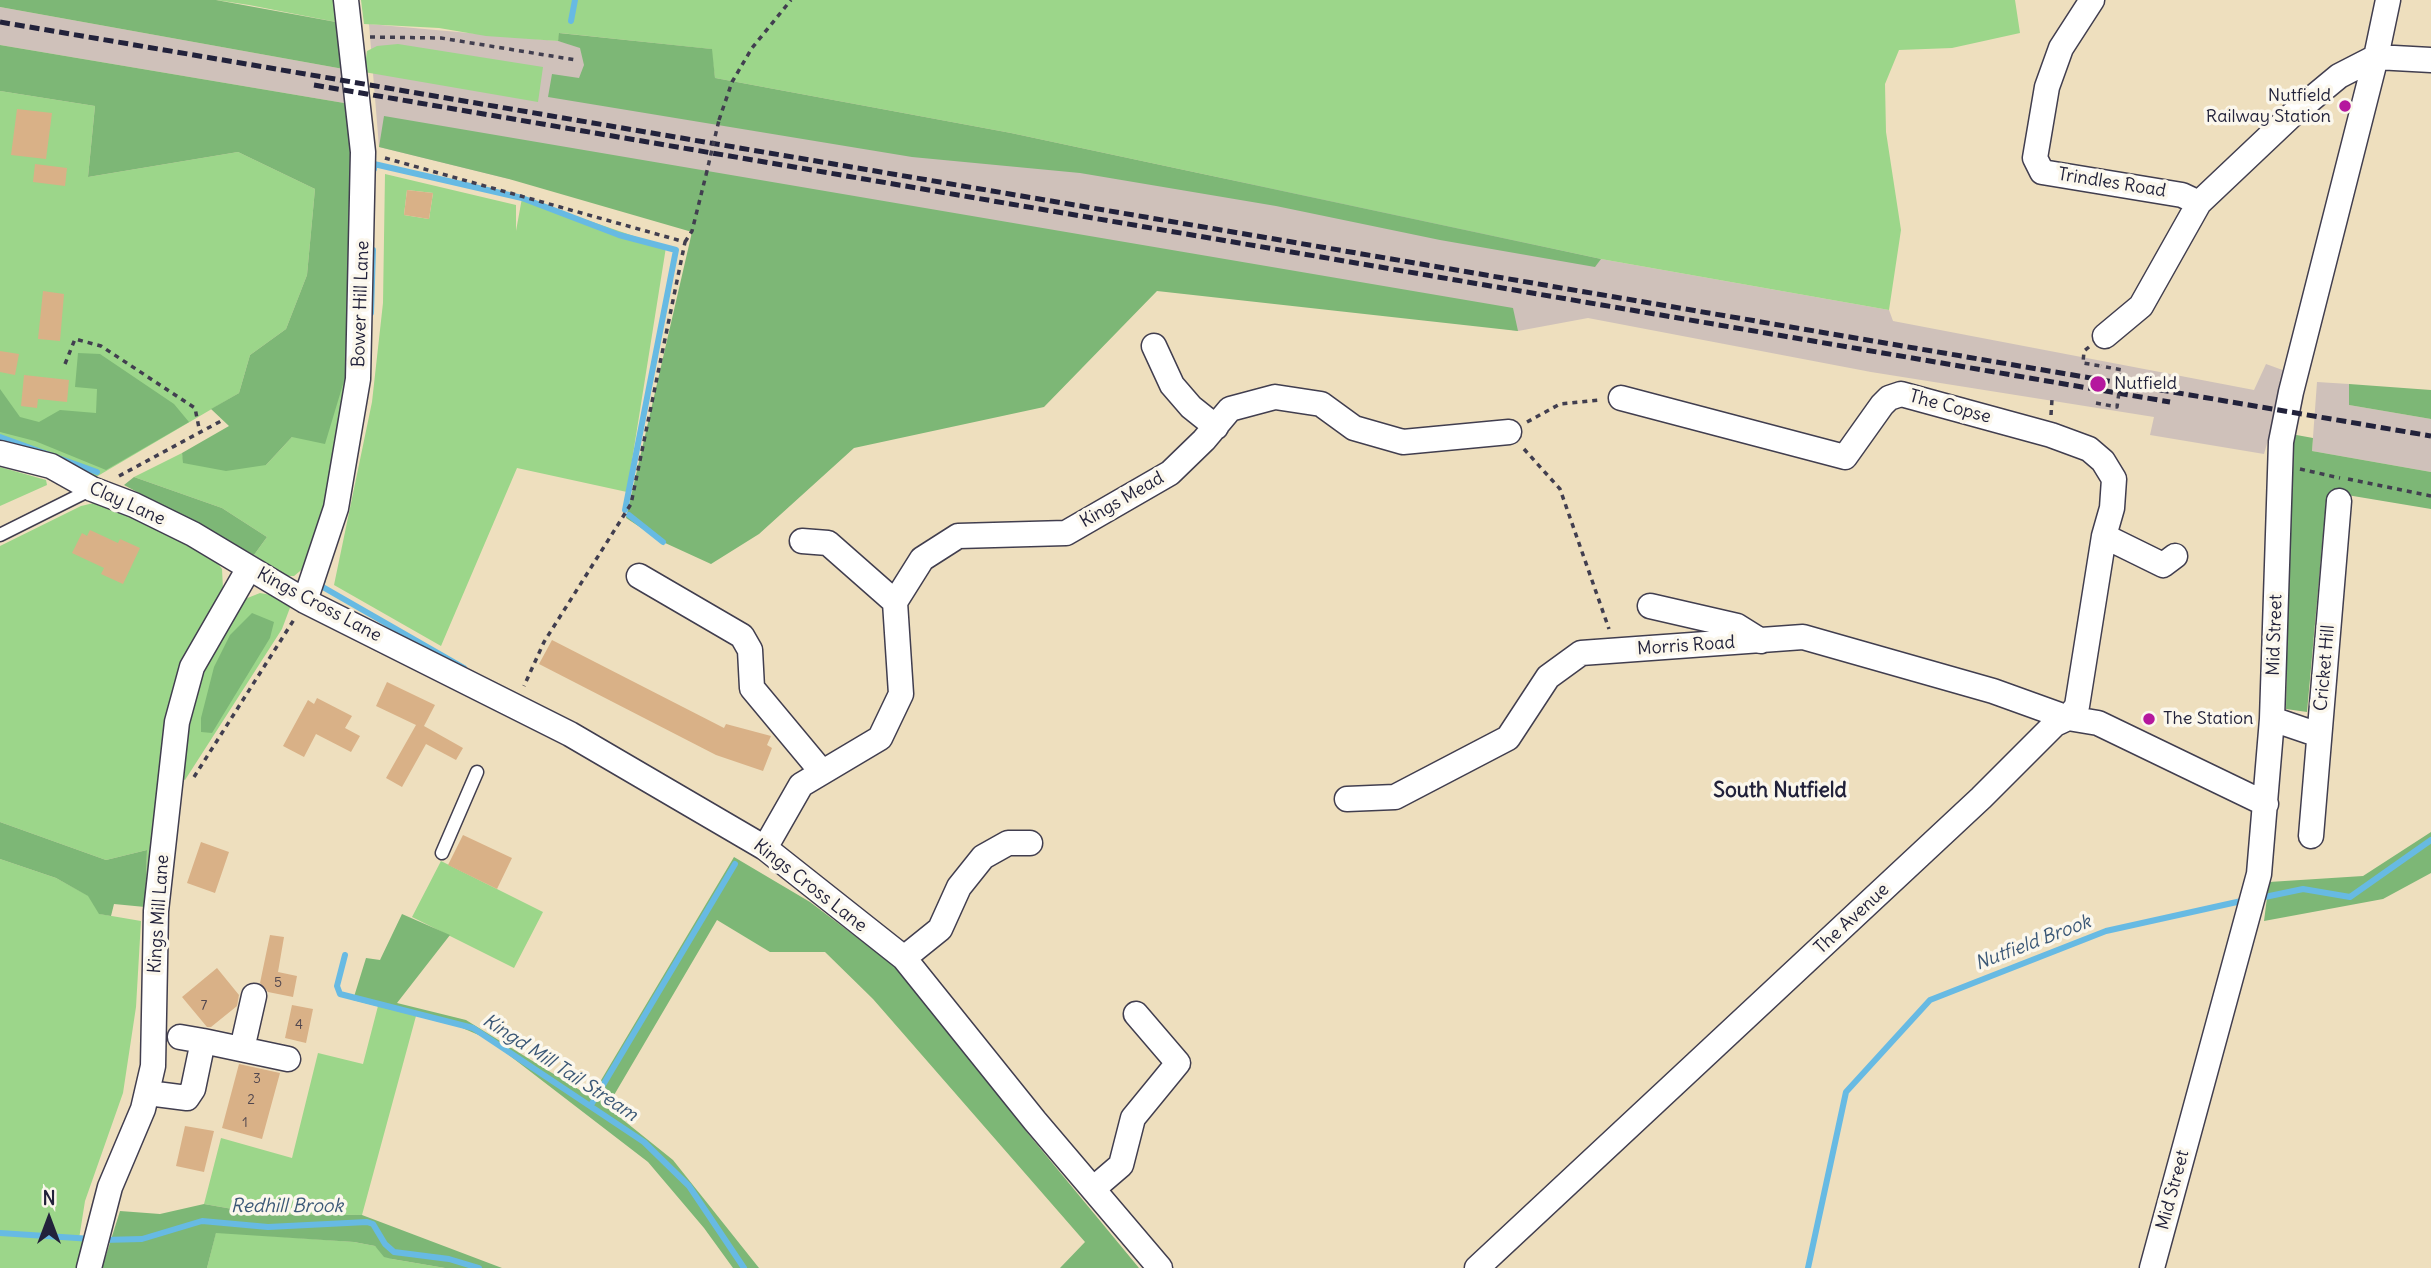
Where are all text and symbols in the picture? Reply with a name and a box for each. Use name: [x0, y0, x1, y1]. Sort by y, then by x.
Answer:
place label: Nutfield Railway Station: [2206, 85, 2331, 128]
marker: Nutfield Railway Station: [2337, 98, 2353, 114]
street label: Trindles Road: [2056, 164, 2168, 202]
street label: Bower Hill Lane: [348, 240, 374, 368]
place label: Nutfield: [2114, 373, 2177, 395]
marker: Nutfield: [2088, 374, 2108, 394]
street label: The Copse: [1907, 386, 1993, 428]
street label: Kings Mead: [1076, 467, 1168, 533]
street label: Clay Lane: [86, 478, 168, 530]
street label: Kings Cross Lane: [253, 563, 385, 647]
street label: Mid Street: [2263, 594, 2287, 676]
street label: Cricket Hill: [2310, 624, 2340, 712]
street label: Morris Road: [1636, 632, 1736, 660]
place label: The Station: [2163, 708, 2253, 730]
marker: The Station: [2141, 711, 2157, 727]
district label: South Nutfield: [1713, 778, 1847, 804]
street label: Kings Cross Lane: [749, 835, 871, 937]
street label: Kings Mill Lane: [144, 854, 174, 974]
street label: The Avenue: [1810, 879, 1894, 959]
water label: Nutfield Brook: [1972, 910, 2094, 976]
house number: 5: [274, 975, 282, 991]
house number: 7: [201, 998, 207, 1014]
water label: Kingd Mill Tail Stream: [478, 1009, 642, 1127]
house number: 4: [295, 1017, 303, 1033]
house number: 3: [253, 1071, 261, 1087]
house number: 2: [247, 1092, 255, 1108]
house number: 1: [242, 1115, 248, 1131]
street label: Mid Street: [2152, 1148, 2194, 1232]
north arrow: [14, 1184, 84, 1254]
text: N: [42, 1186, 56, 1210]
water label: Redhill Brook: [231, 1196, 343, 1218]

